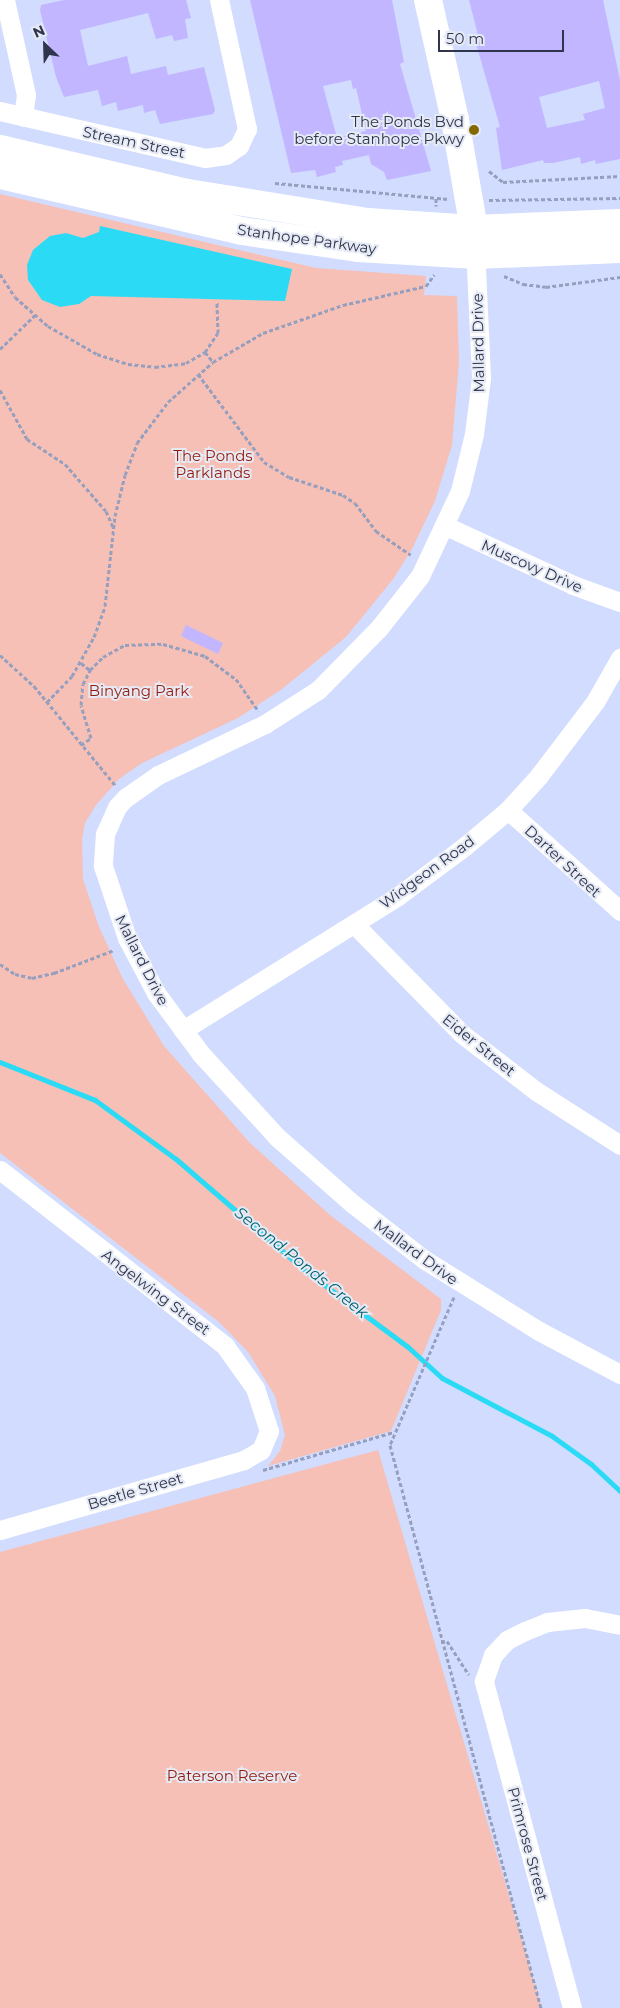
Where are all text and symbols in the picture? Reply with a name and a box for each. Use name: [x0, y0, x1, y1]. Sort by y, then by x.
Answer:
north arrow: [20, 20, 70, 70]
scale bar: [440, 20, 566, 52]
text: N: [30, 21, 48, 42]
text: 50 m: [446, 29, 484, 48]
place label: The Ponds Bvd before Stanhope Pkwy: [294, 112, 464, 147]
street label: Stream Street: [81, 122, 187, 162]
marker: The Ponds Bvd before Stanhope Pkwy: [468, 124, 480, 136]
street label: Stanhope Parkway: [236, 220, 378, 258]
street label: Mallard Drive: [468, 293, 488, 393]
park label: The Ponds Parklands: [173, 446, 253, 481]
street label: Muscovy Drive: [479, 536, 585, 596]
park label: Binyang Park: [89, 682, 189, 700]
street label: Darter Street: [521, 821, 605, 901]
street label: Widgeon Road: [376, 832, 478, 912]
street label: Mallard Drive: [111, 912, 173, 1008]
street label: Eider Street: [439, 1010, 519, 1080]
water label: Second Ponds Creek: [231, 1203, 371, 1323]
street label: Mallard Drive: [371, 1216, 461, 1288]
street label: Angelwing Street: [98, 1245, 214, 1339]
street label: Beetle Street: [85, 1469, 185, 1513]
park label: Paterson Reserve: [167, 1767, 297, 1785]
street label: Primrose Street: [504, 1785, 552, 1903]

